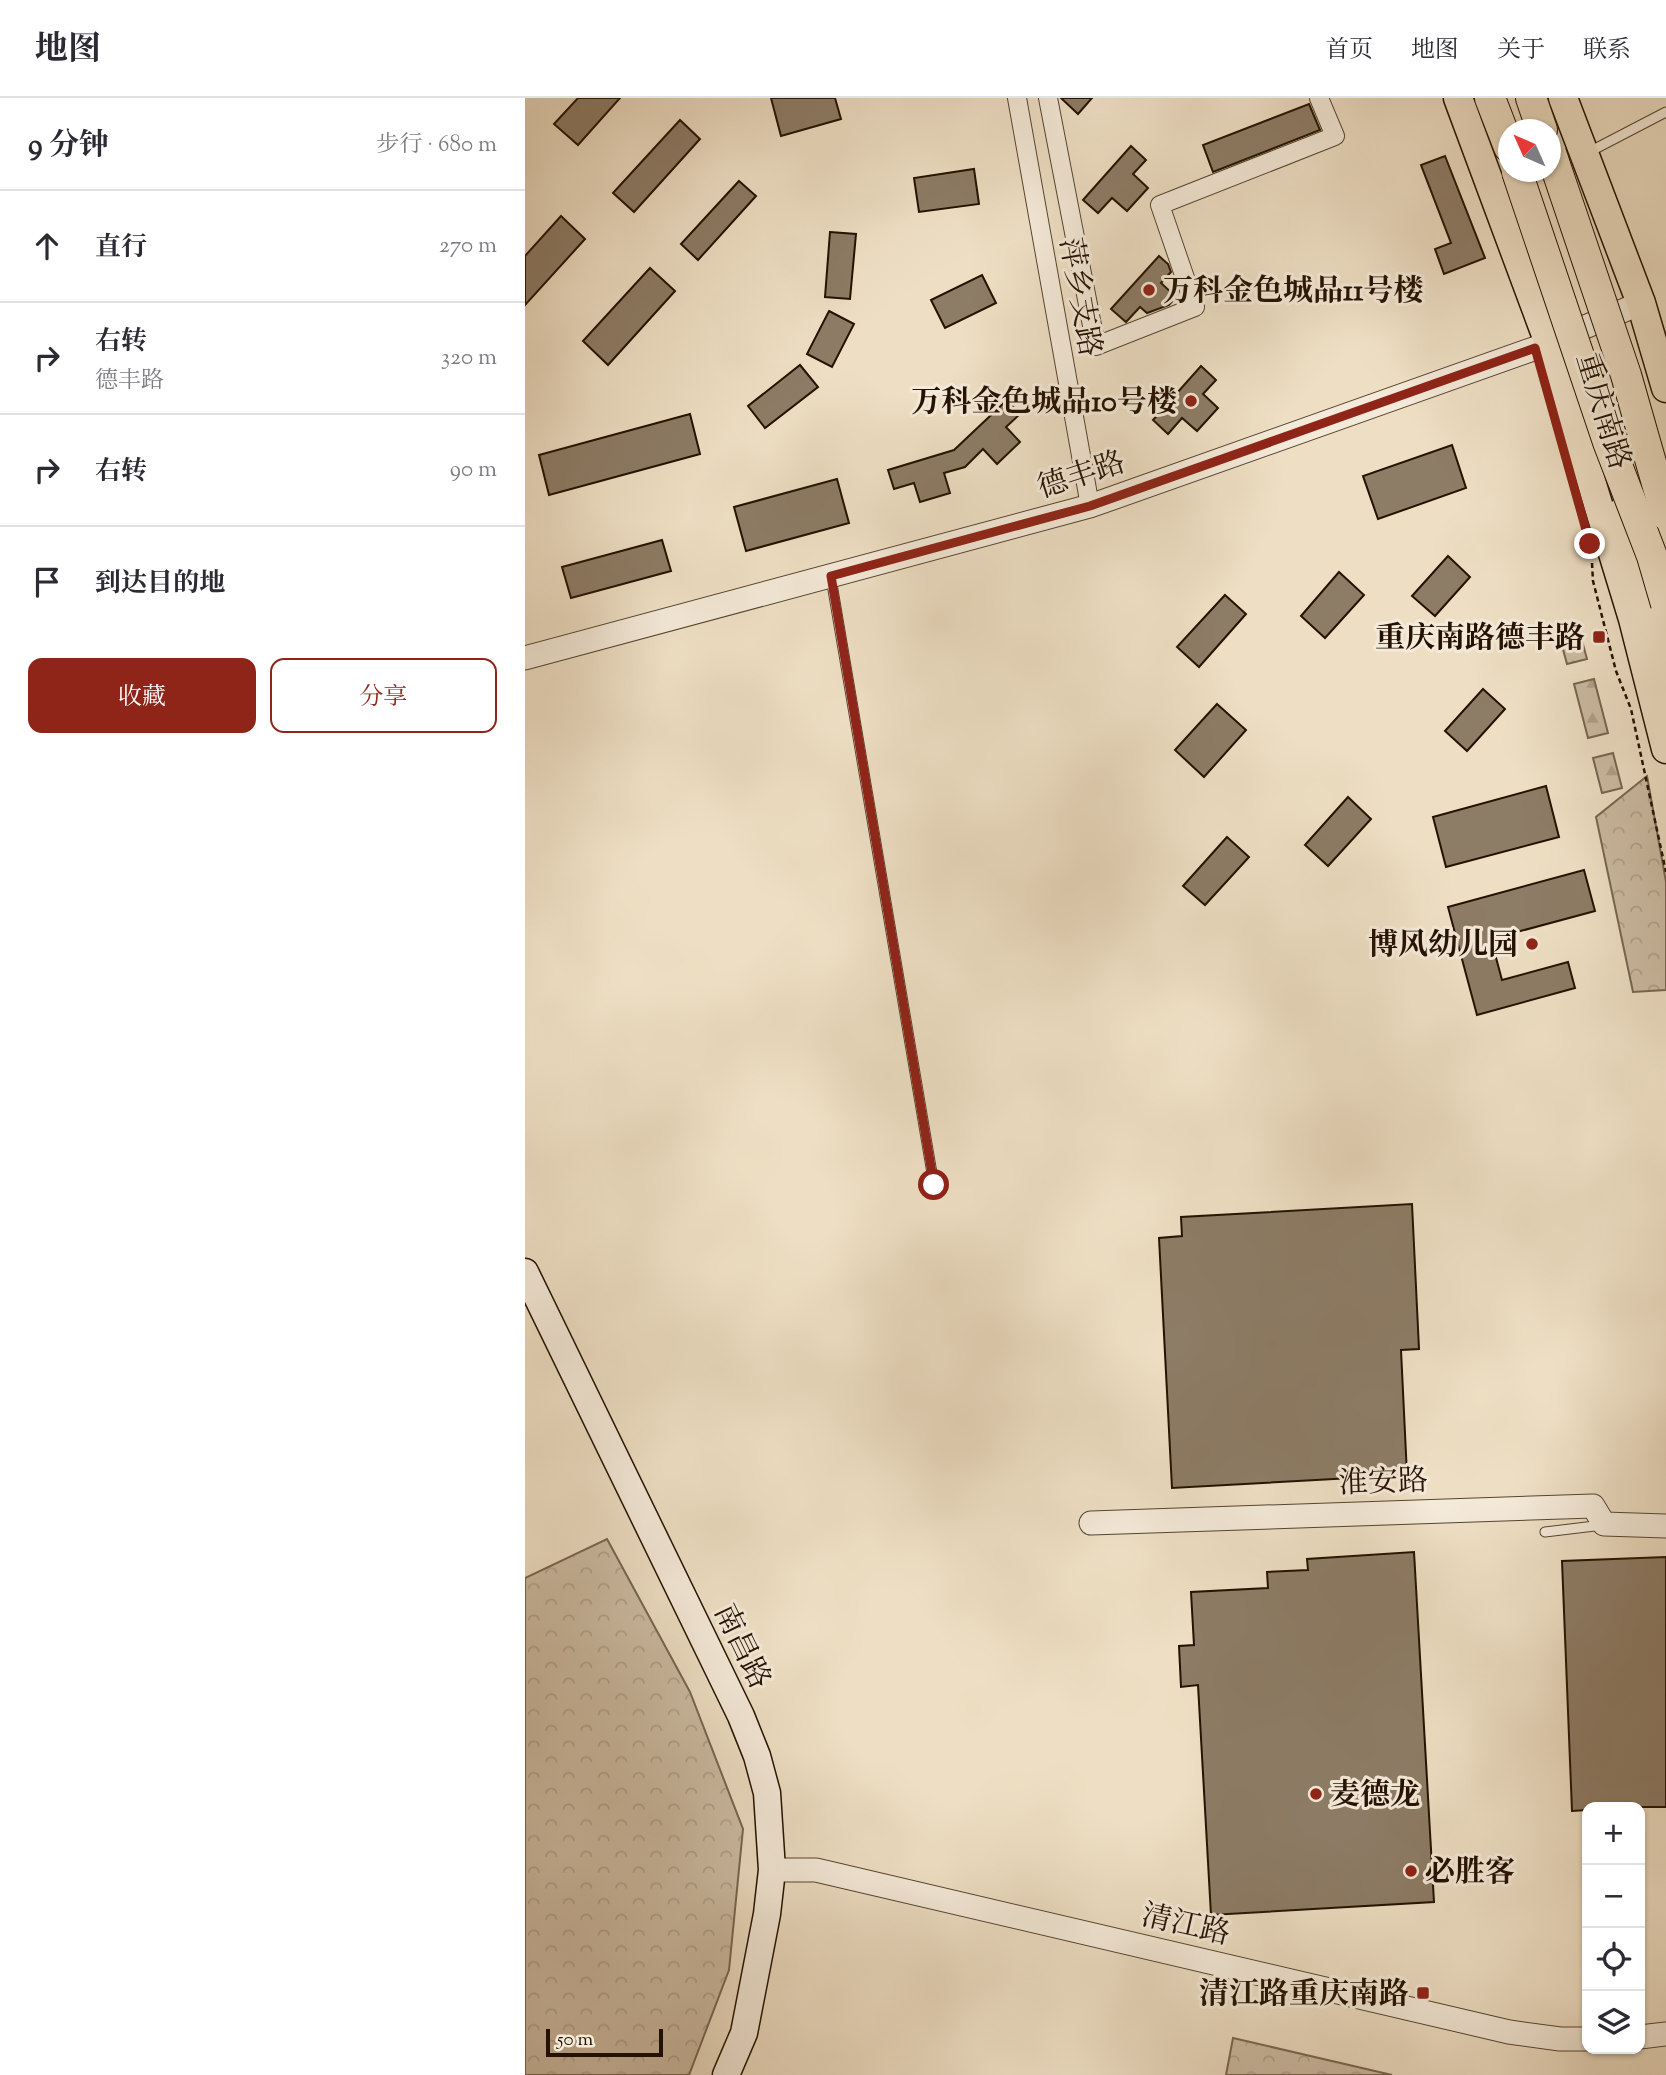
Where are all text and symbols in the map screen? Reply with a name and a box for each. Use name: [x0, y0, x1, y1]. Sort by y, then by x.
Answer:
text: 地图: [35, 27, 101, 75]
text: 首页: [1325, 34, 1373, 68]
text: 地图: [1411, 34, 1459, 68]
text: 关于: [1497, 34, 1545, 68]
text: 联系: [1583, 34, 1631, 68]
north arrow: [1498, 119, 1561, 182]
text: 9 分钟: [28, 125, 109, 168]
text: 步行 · 680 m: [376, 129, 497, 162]
icon: ahead: [28, 227, 66, 265]
text: 直行: [95, 230, 147, 267]
text: 270 m: [439, 230, 497, 263]
street label: 萍乡支路: [1047, 235, 1110, 360]
place label: 万科金色城品11号楼: [1163, 271, 1423, 314]
marker: 万科金色城品11号楼: [1141, 282, 1157, 298]
text: 右转: [95, 324, 147, 361]
icon: right: [28, 339, 66, 377]
text: 320 m: [441, 342, 497, 375]
street label: 重庆南路: [1564, 348, 1640, 475]
text: 德丰路: [95, 365, 164, 398]
place label: 万科金色城品10号楼: [911, 382, 1177, 425]
marker: 万科金色城品10号楼: [1183, 393, 1199, 409]
street label: 德丰路: [1032, 442, 1131, 511]
icon: right: [28, 451, 66, 489]
text: 右转: [95, 454, 147, 491]
text: 90 m: [450, 454, 497, 487]
route end: [1574, 528, 1605, 559]
icon: arrive: [28, 563, 66, 601]
text: 到达目的地: [95, 566, 225, 603]
place label: 重庆南路德丰路: [1375, 618, 1585, 661]
marker: 重庆南路德丰路: [1591, 629, 1607, 645]
button: 收藏: [28, 658, 256, 733]
button: 分享: [270, 658, 497, 733]
place label: 博风幼儿园: [1368, 925, 1518, 968]
marker: 博风幼儿园: [1524, 936, 1540, 952]
route start: [918, 1169, 949, 1200]
street label: 淮安路: [1337, 1460, 1429, 1507]
street label: 南昌路: [702, 1597, 780, 1697]
place label: 麦德龙: [1330, 1775, 1420, 1818]
marker: 麦德龙: [1308, 1786, 1324, 1802]
map controls: [1582, 1802, 1645, 2054]
button: +: [1582, 1802, 1645, 1865]
place label: 必胜客: [1425, 1852, 1515, 1895]
marker: 必胜客: [1403, 1863, 1419, 1879]
button: −: [1582, 1865, 1645, 1928]
street label: 清江路: [1137, 1895, 1234, 1958]
button: locate: [1582, 1928, 1645, 1991]
place label: 清江路重庆南路: [1199, 1974, 1409, 2017]
marker: 清江路重庆南路: [1415, 1985, 1431, 2001]
button: layers: [1582, 1991, 1645, 2054]
scale bar: [546, 2026, 663, 2058]
text: 50 m: [557, 2027, 593, 2054]

